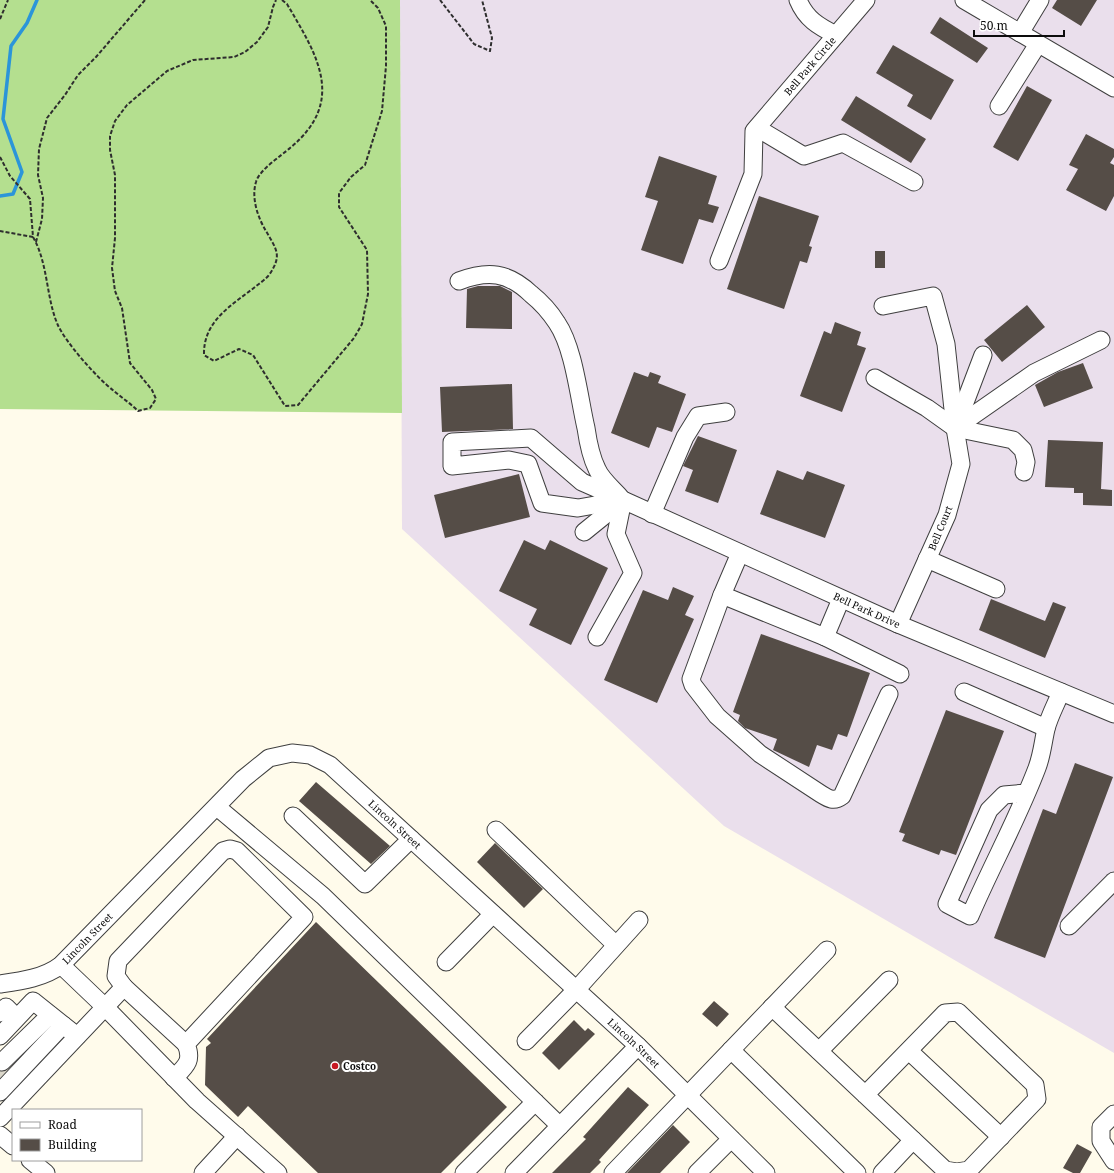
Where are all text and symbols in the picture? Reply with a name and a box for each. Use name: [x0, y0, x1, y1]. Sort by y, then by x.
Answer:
scale bar: [974, 12, 1064, 38]
text: 50 m: [980, 17, 1008, 34]
street label: Bell Park Circle: [781, 34, 839, 98]
street label: Bell Court: [925, 503, 956, 552]
street label: Bell Park Drive: [831, 589, 903, 631]
street label: Lincoln Street: [365, 796, 425, 852]
street label: Lincoln Street: [59, 909, 116, 967]
street label: Lincoln Street: [605, 1015, 663, 1071]
place label: Costco: [343, 1059, 376, 1073]
marker: Costco: [330, 1061, 340, 1071]
legend: [12, 1109, 142, 1161]
text: Road: [48, 1116, 78, 1133]
text: Building: [48, 1136, 97, 1153]

